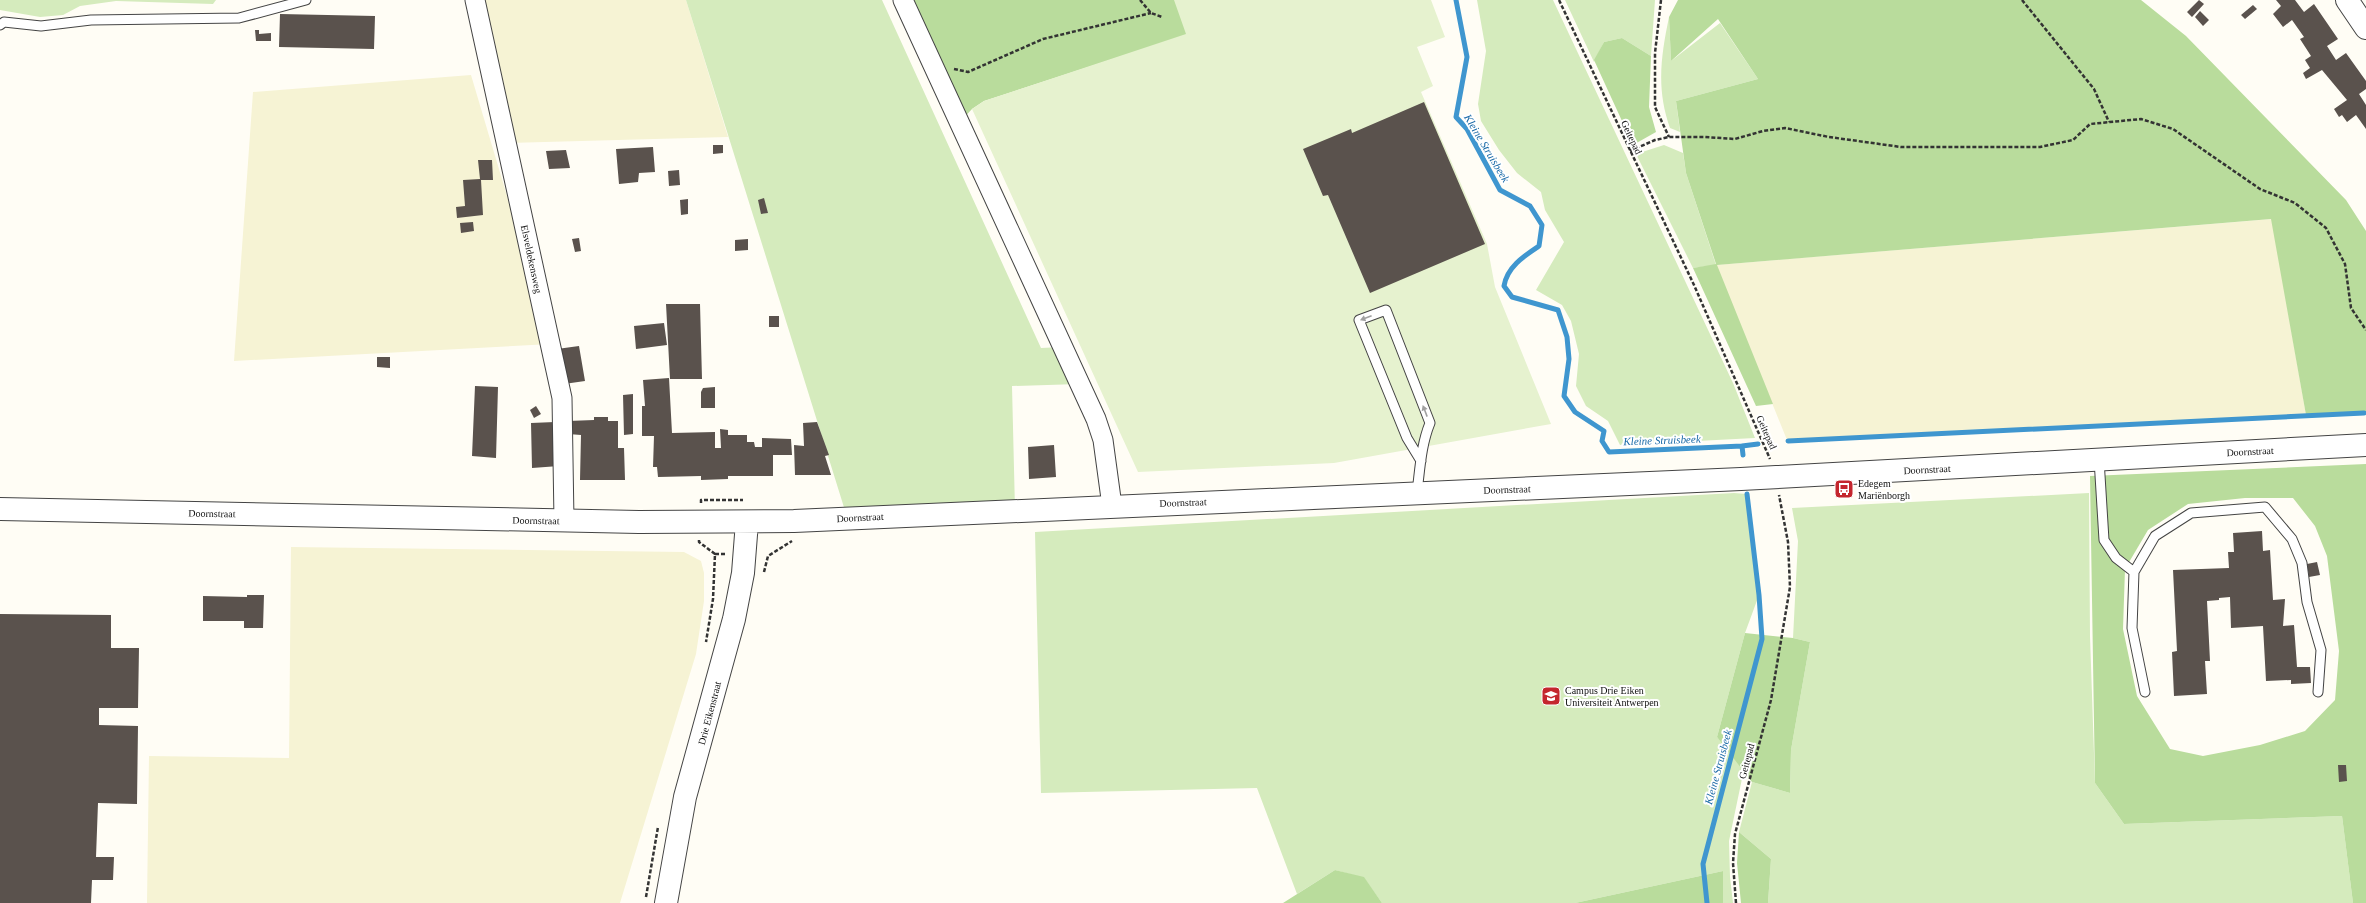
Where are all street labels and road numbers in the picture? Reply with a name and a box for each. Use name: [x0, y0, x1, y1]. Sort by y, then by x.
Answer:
street label: Geitepad: [1619, 119, 1644, 156]
street label: Elsveldekensweg: [519, 224, 544, 294]
street label: Geitepad: [1754, 413, 1779, 451]
street label: Doornstraat: [2226, 445, 2274, 458]
street label: Doornstraat: [1903, 463, 1951, 476]
street label: Doornstraat: [1483, 483, 1531, 496]
street label: Doornstraat: [1159, 496, 1207, 509]
street label: Doornstraat: [188, 508, 236, 519]
street label: Doornstraat: [836, 511, 884, 524]
street label: Doornstraat: [512, 515, 560, 526]
street label: Drie Eikenstraat: [696, 680, 723, 746]
street label: Geitepad: [1736, 742, 1756, 780]

